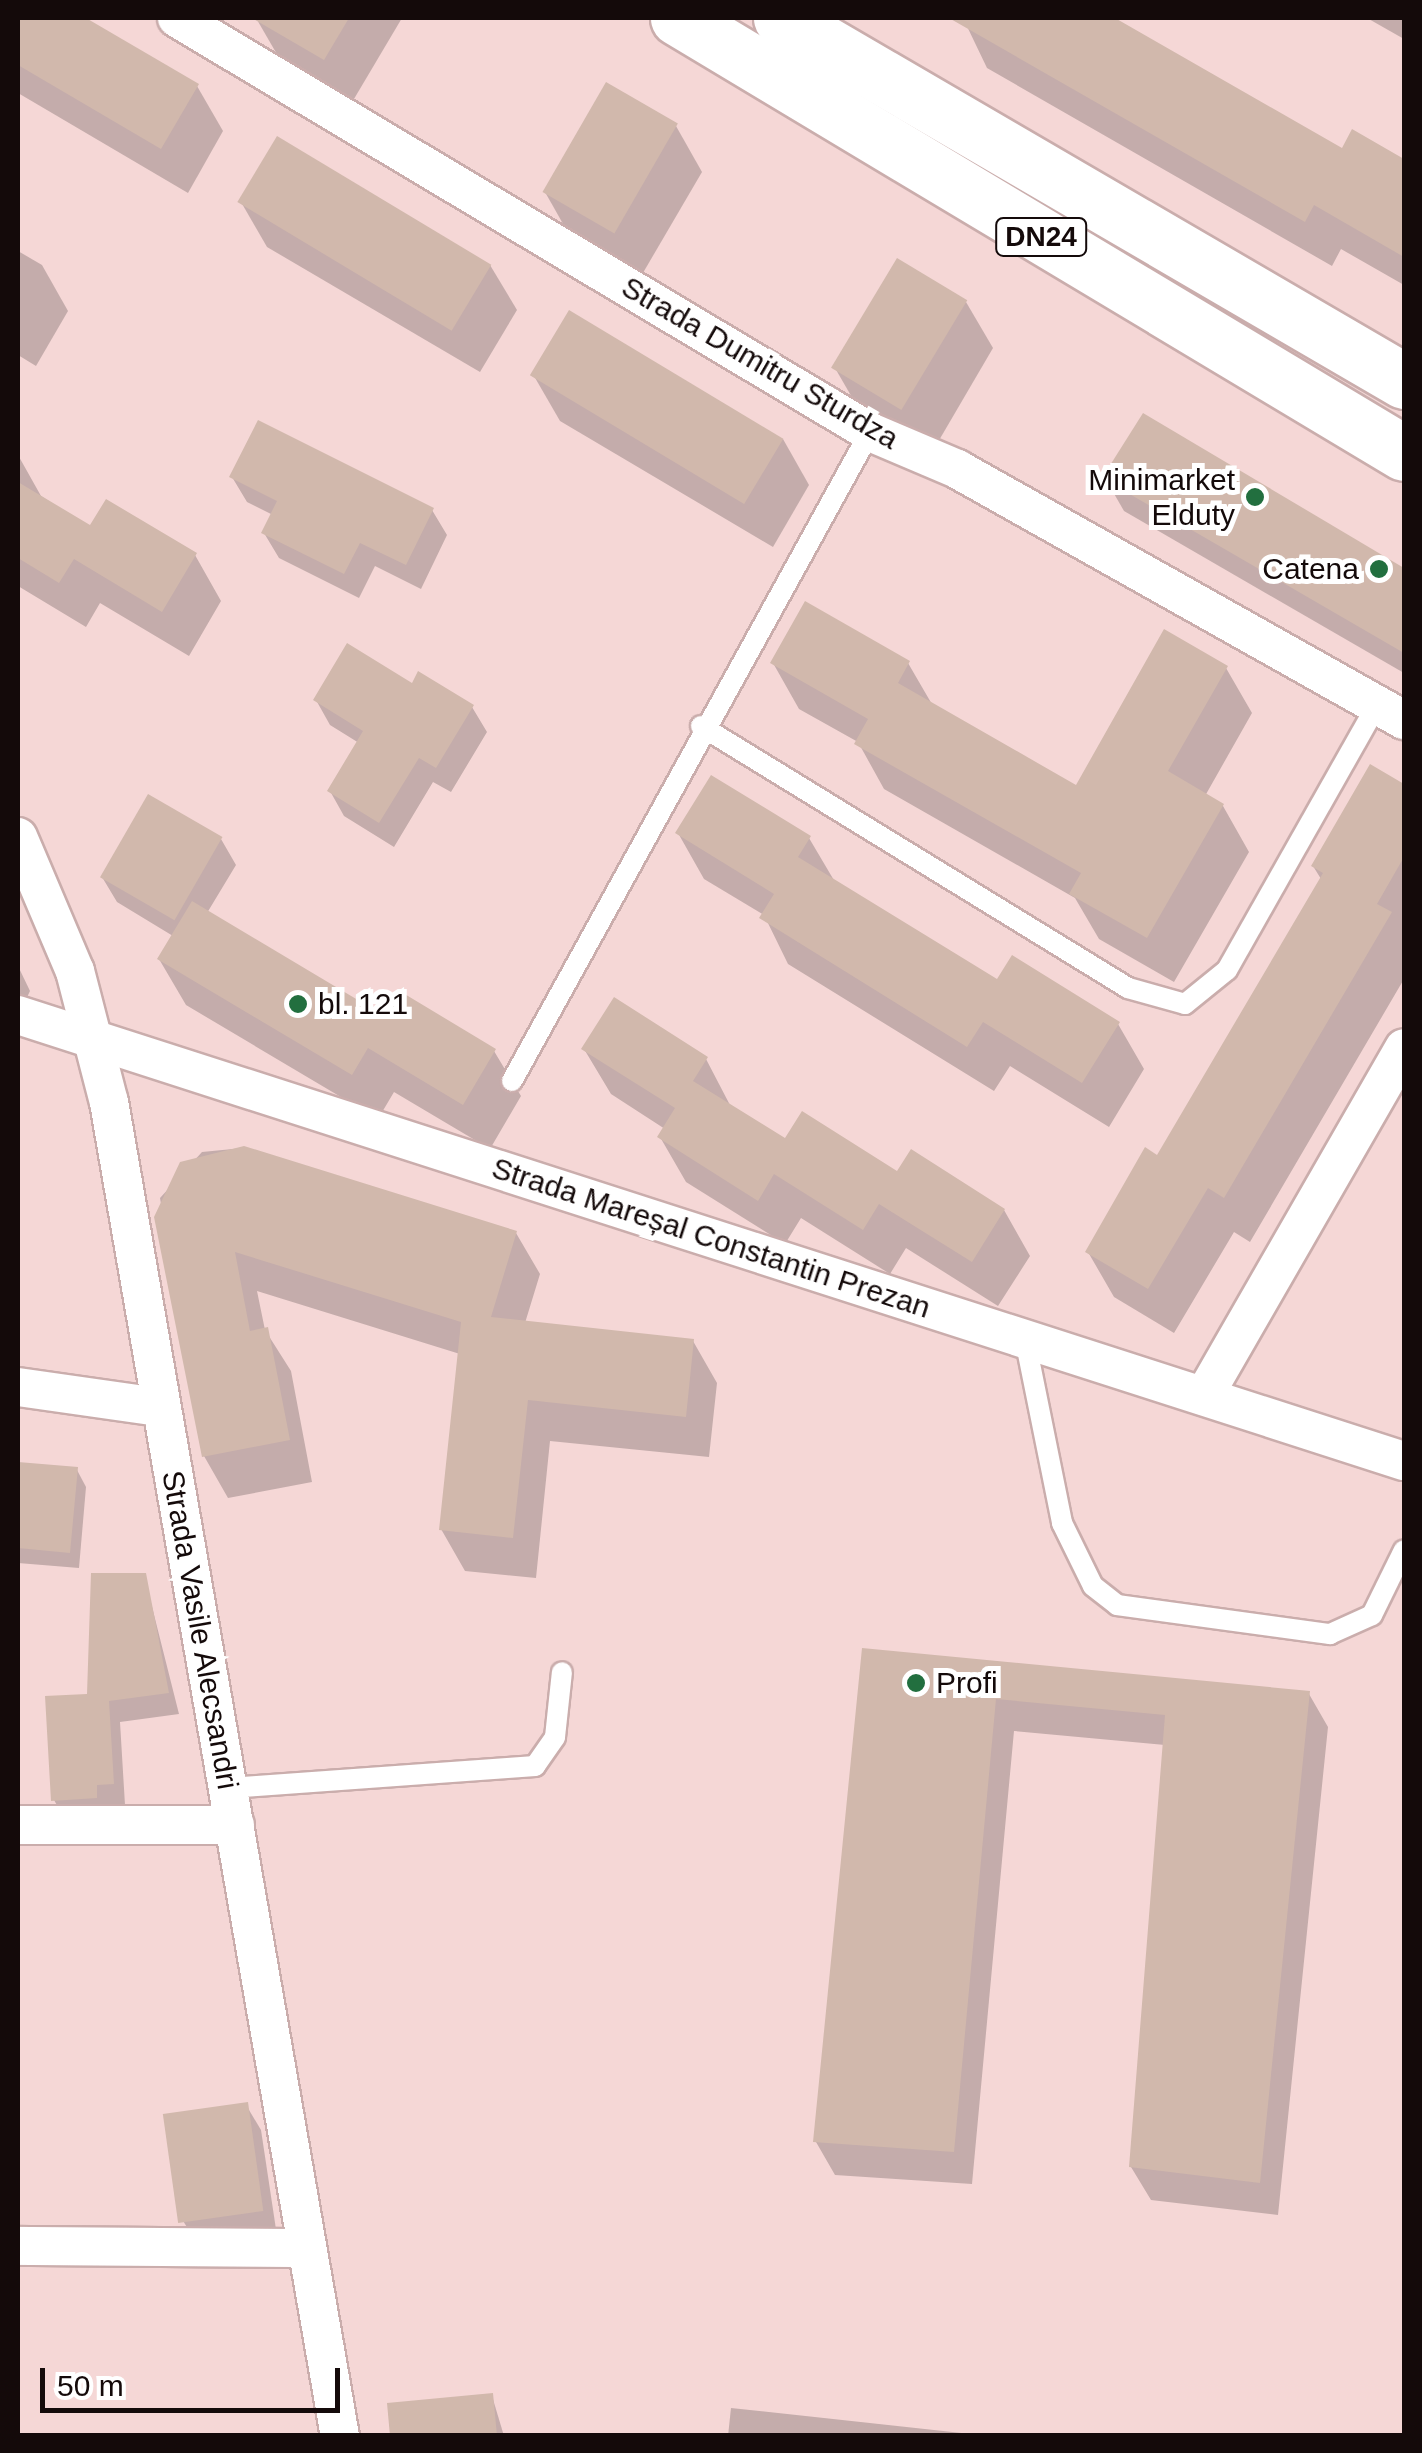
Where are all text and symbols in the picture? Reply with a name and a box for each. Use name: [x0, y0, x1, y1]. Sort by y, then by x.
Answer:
road number: DN24: [994, 214, 1088, 260]
street label: Strada Dumitru Sturdza: [615, 269, 905, 457]
place label: Minimarket Elduty: [1088, 462, 1235, 532]
marker: Minimarket Elduty: [1244, 486, 1266, 508]
place label: Catena: [1262, 551, 1359, 587]
marker: Catena: [1368, 558, 1390, 580]
place label: bl. 121: [318, 986, 408, 1022]
marker: bl. 121: [287, 993, 309, 1015]
street label: Strada Mareșal Constantin Prezan: [487, 1150, 935, 1326]
street label: Strada Vasile Alecsandri: [154, 1467, 246, 1793]
place label: Profi: [936, 1665, 998, 1701]
marker: Profi: [905, 1672, 927, 1694]
scale bar: [45, 2348, 345, 2410]
text: 50 m: [57, 2369, 124, 2402]

